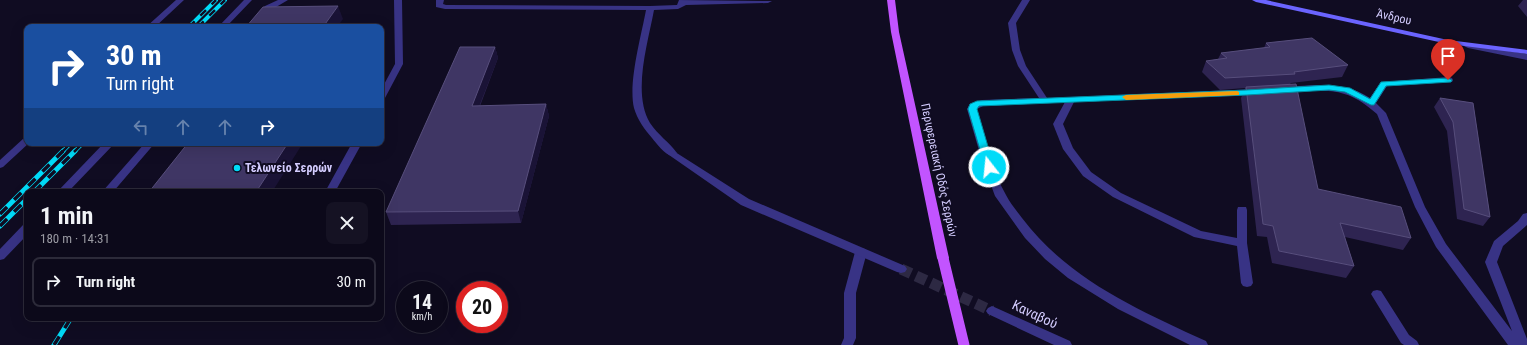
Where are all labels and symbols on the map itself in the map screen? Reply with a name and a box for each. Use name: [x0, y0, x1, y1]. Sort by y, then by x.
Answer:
street label: Άνδρου: [1375, 6, 1413, 28]
pin: [1431, 39, 1465, 80]
street label: Περιφερειακή Οδός Σερρών: [918, 102, 960, 238]
position arrow: [968, 146, 1010, 188]
place label: Τελωνείο Σερρών: [245, 161, 333, 175]
marker: Τελωνείο Σερρών: [232, 163, 242, 173]
speed limit sign: 20: [456, 281, 508, 333]
street label: Καναβού: [1010, 297, 1060, 332]

